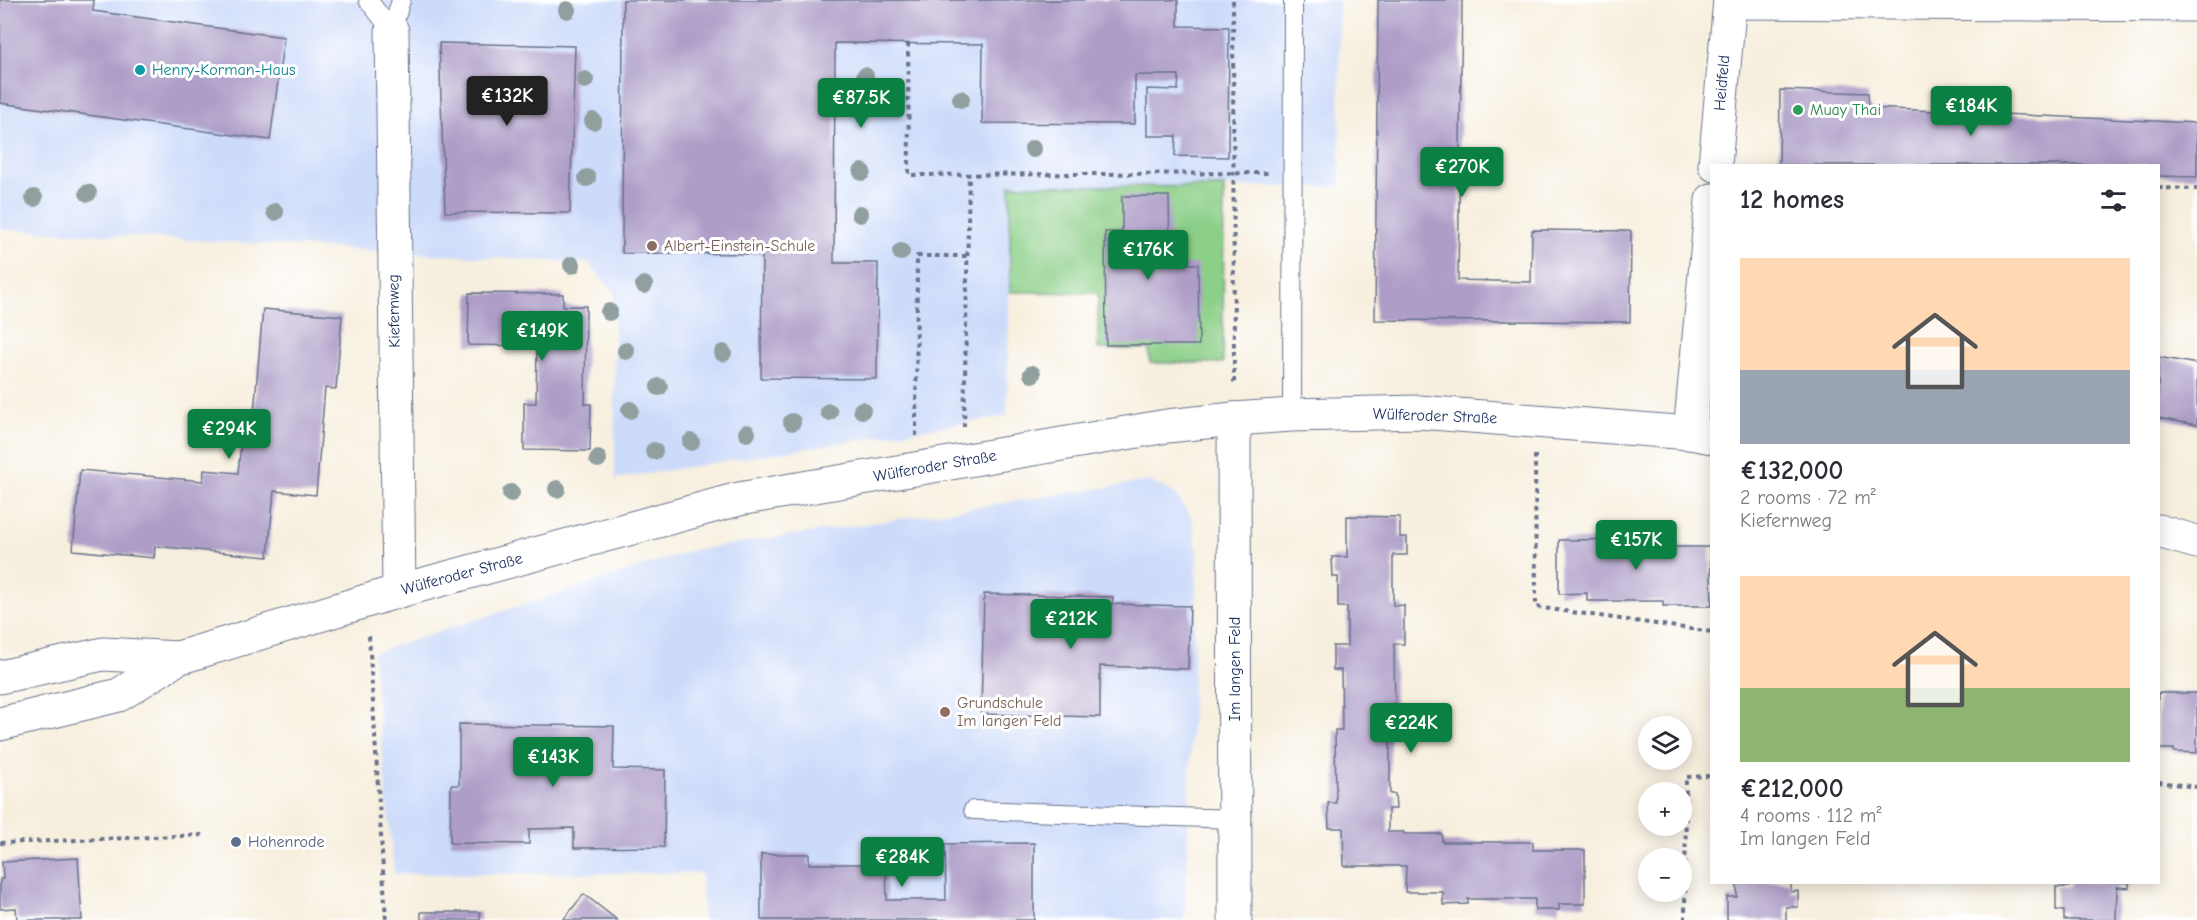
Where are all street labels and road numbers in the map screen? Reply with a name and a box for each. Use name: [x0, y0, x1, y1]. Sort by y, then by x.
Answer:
street label: Heidfeld: [1711, 54, 1733, 112]
street label: Kiefernweg: [384, 274, 404, 348]
street label: Wülferoder Straße: [1372, 405, 1498, 427]
street label: Wülferoder Straße: [872, 446, 998, 486]
street label: Wülferoder Straße: [399, 549, 525, 599]
street label: Im langen Feld: [1226, 617, 1244, 721]

